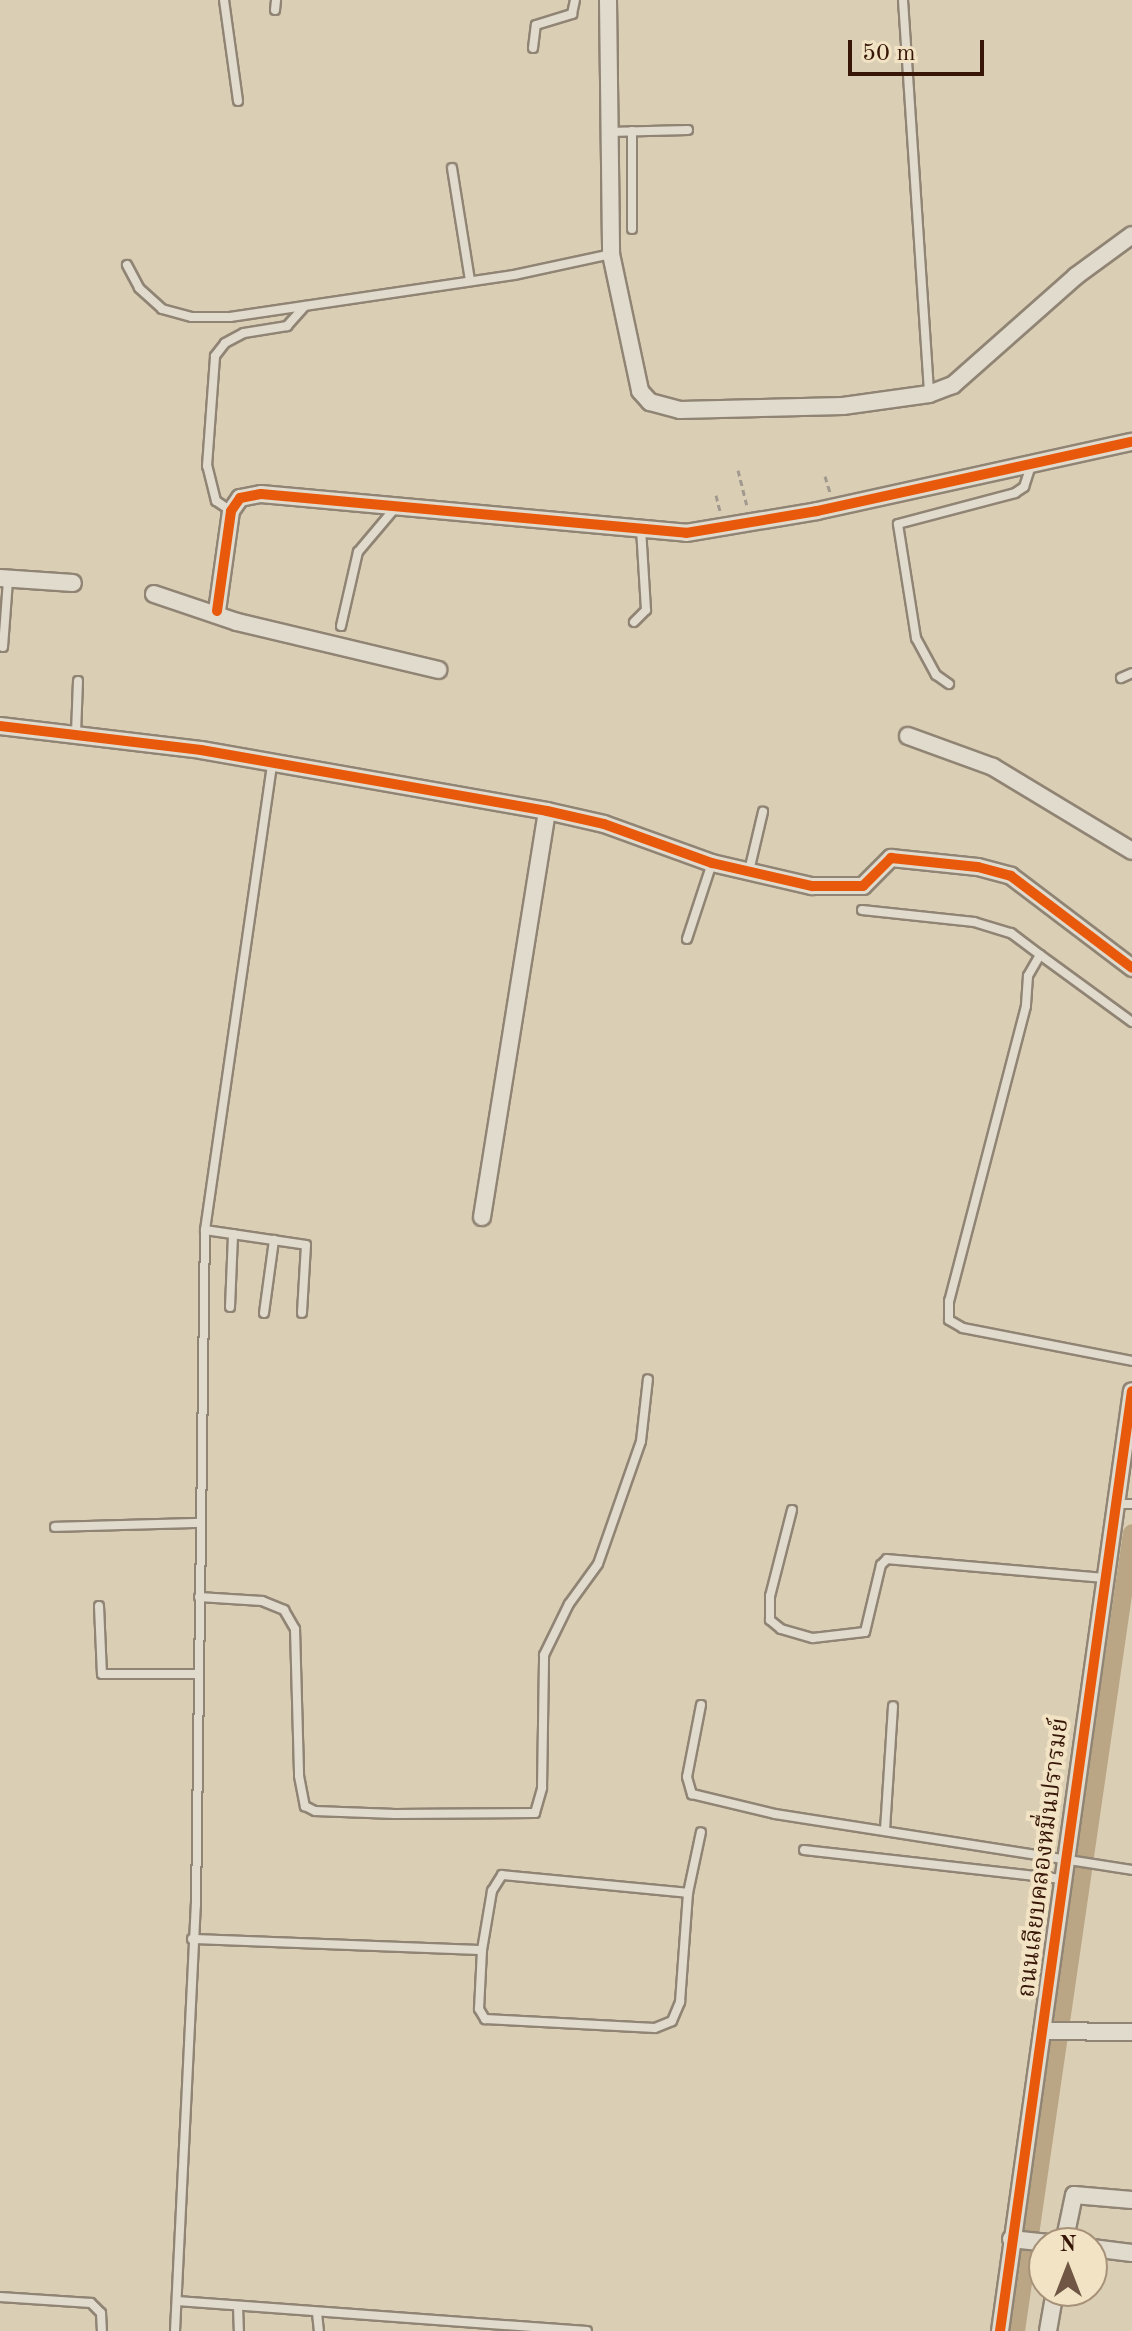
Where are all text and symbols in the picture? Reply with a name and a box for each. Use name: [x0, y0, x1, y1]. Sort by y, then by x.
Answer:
scale bar: [852, 24, 988, 74]
text: 50 m: [862, 42, 916, 66]
street label: ถนนเลียบคลองหมื่นปรารมย์: [1014, 1717, 1076, 1999]
north arrow: [1028, 2227, 1108, 2307]
text: N: [1060, 2234, 1076, 2256]

